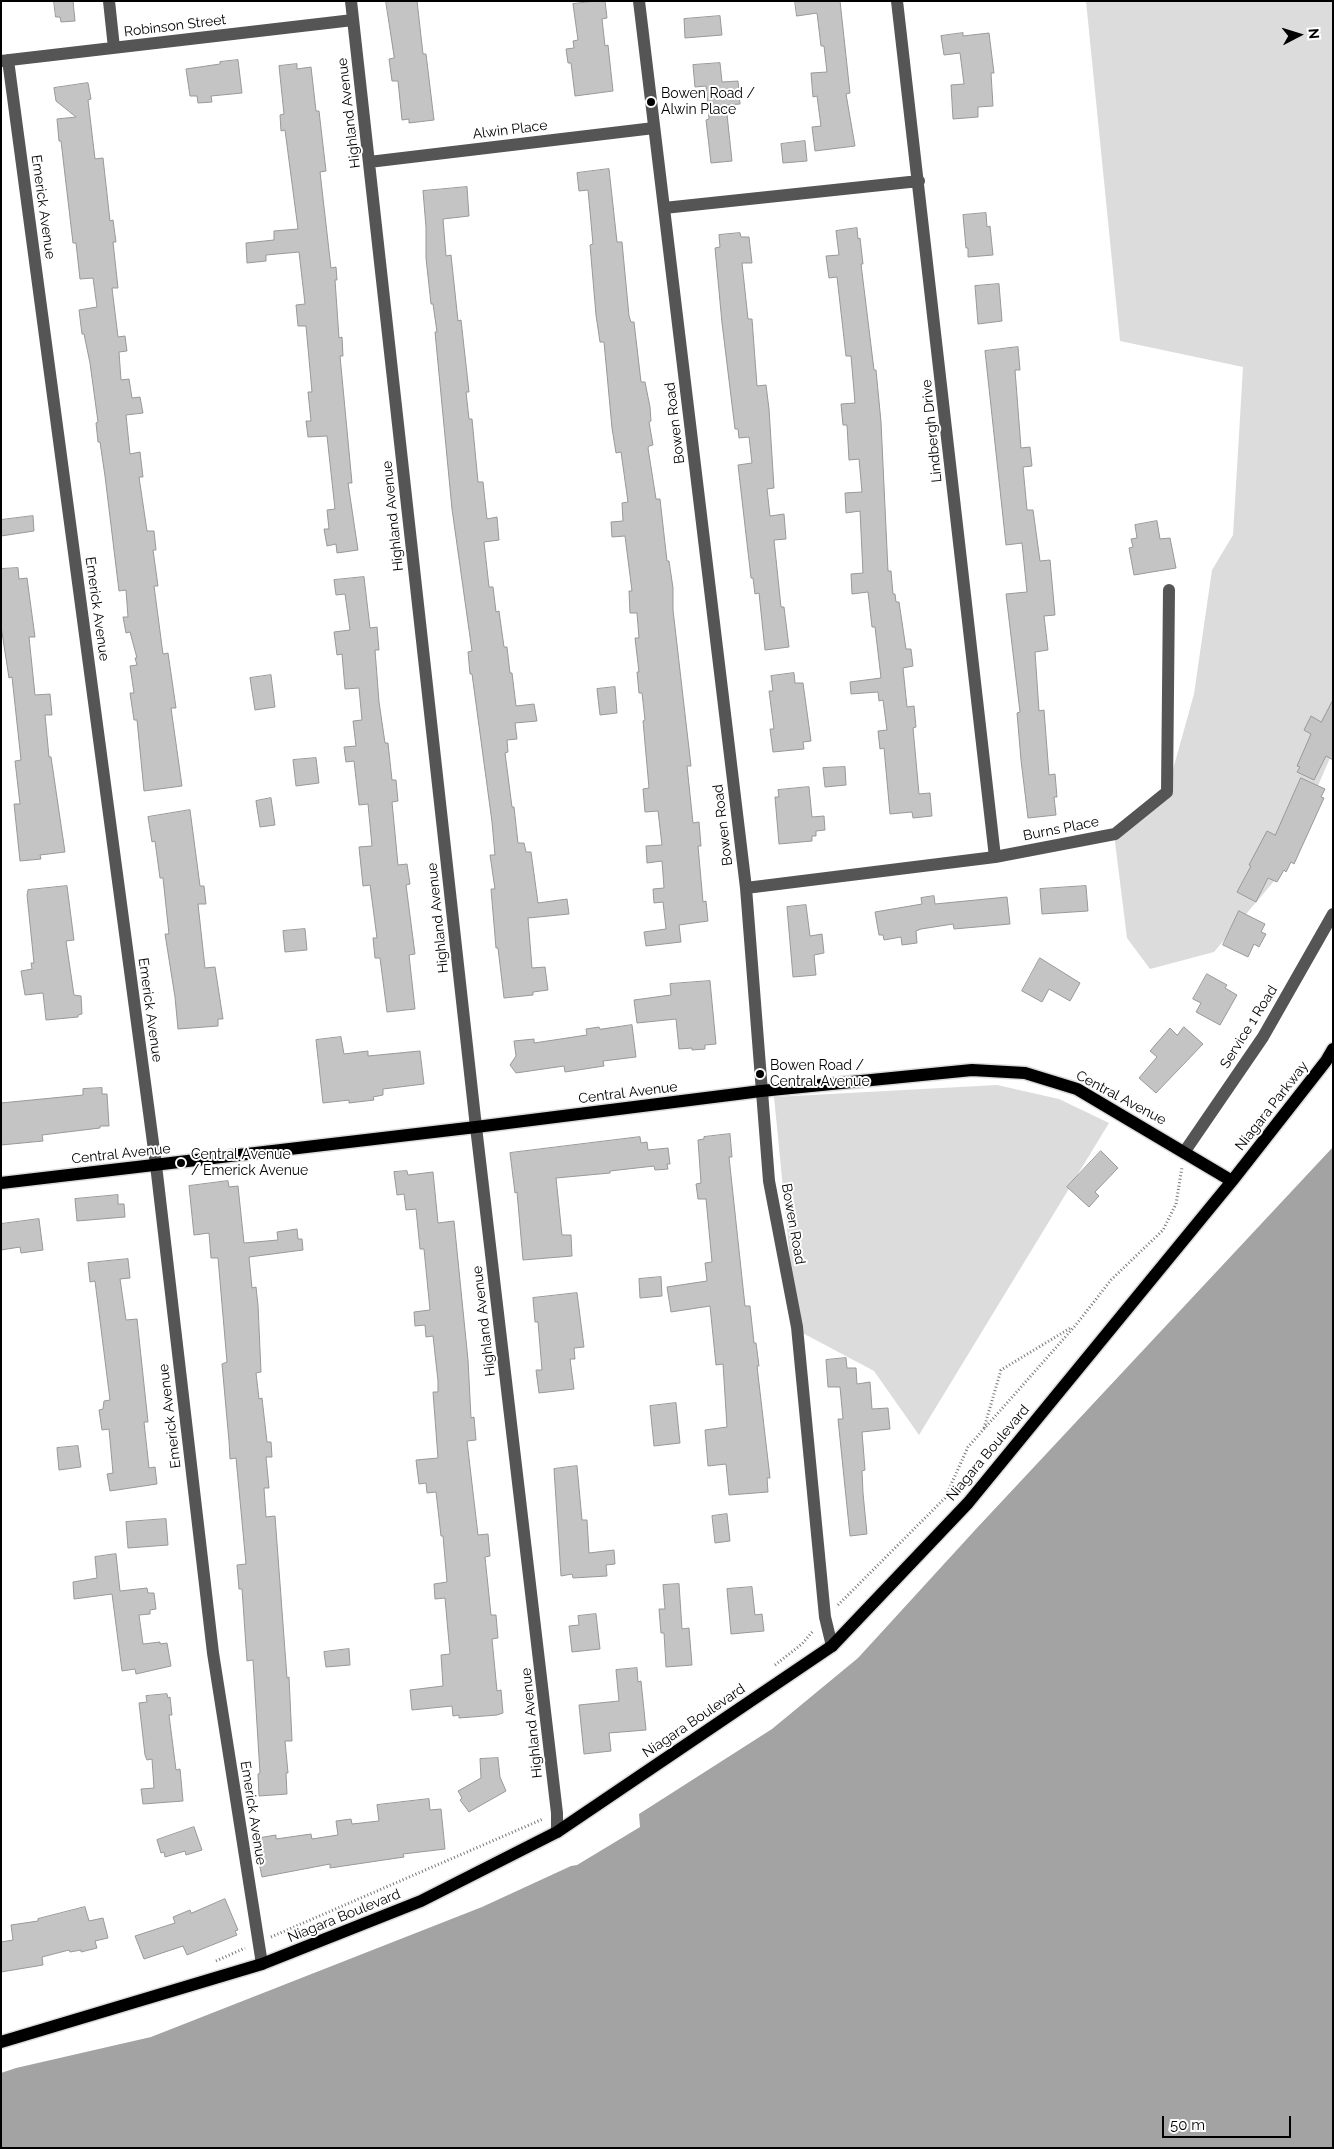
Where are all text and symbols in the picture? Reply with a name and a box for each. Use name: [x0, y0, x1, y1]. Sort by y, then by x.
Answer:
north arrow: [1274, 10, 1324, 60]
street label: Robinson Street: [123, 11, 227, 41]
text: N: [1306, 28, 1322, 40]
street label: Highland Avenue: [334, 57, 364, 169]
place label: Bowen Road / Alwin Place: [661, 86, 755, 118]
marker: Bowen Road / Alwin Place: [645, 96, 657, 108]
street label: Alwin Place: [472, 117, 548, 143]
street label: Emerick Avenue: [27, 154, 59, 260]
street label: Lindbergh Drive: [918, 379, 946, 483]
street label: Bowen Road: [662, 381, 688, 465]
street label: Highland Avenue: [379, 460, 407, 572]
street label: Emerick Avenue: [81, 556, 113, 662]
street label: Bowen Road: [710, 783, 736, 867]
street label: Burns Place: [1022, 813, 1100, 845]
street label: Highland Avenue: [424, 862, 452, 974]
street label: Emerick Avenue: [134, 957, 166, 1063]
street label: Service 1 Road: [1217, 982, 1281, 1072]
place label: Bowen Road / Central Avenue: [770, 1058, 870, 1090]
street label: Niagara Parkway: [1232, 1058, 1312, 1154]
street label: Central Avenue: [1073, 1067, 1169, 1129]
marker: Bowen Road / Central Avenue: [754, 1068, 766, 1080]
street label: Central Avenue: [578, 1079, 678, 1107]
street label: Central Avenue: [71, 1140, 171, 1168]
place label: Central Avenue / Emerick Avenue: [191, 1147, 308, 1180]
marker: Central Avenue / Emerick Avenue: [175, 1157, 187, 1169]
street label: Bowen Road: [778, 1182, 808, 1266]
street label: Highland Avenue: [469, 1265, 499, 1377]
street label: Emerick Avenue: [155, 1363, 185, 1469]
street label: Niagara Boulevard: [943, 1402, 1033, 1504]
street label: Highland Avenue: [518, 1667, 546, 1779]
street label: Niagara Boulevard: [640, 1680, 748, 1762]
street label: Emerick Avenue: [236, 1760, 270, 1866]
street label: Niagara Boulevard: [285, 1886, 403, 1946]
scale bar: [1164, 2106, 1293, 2138]
text: 50 m: [1170, 2116, 1205, 2134]

